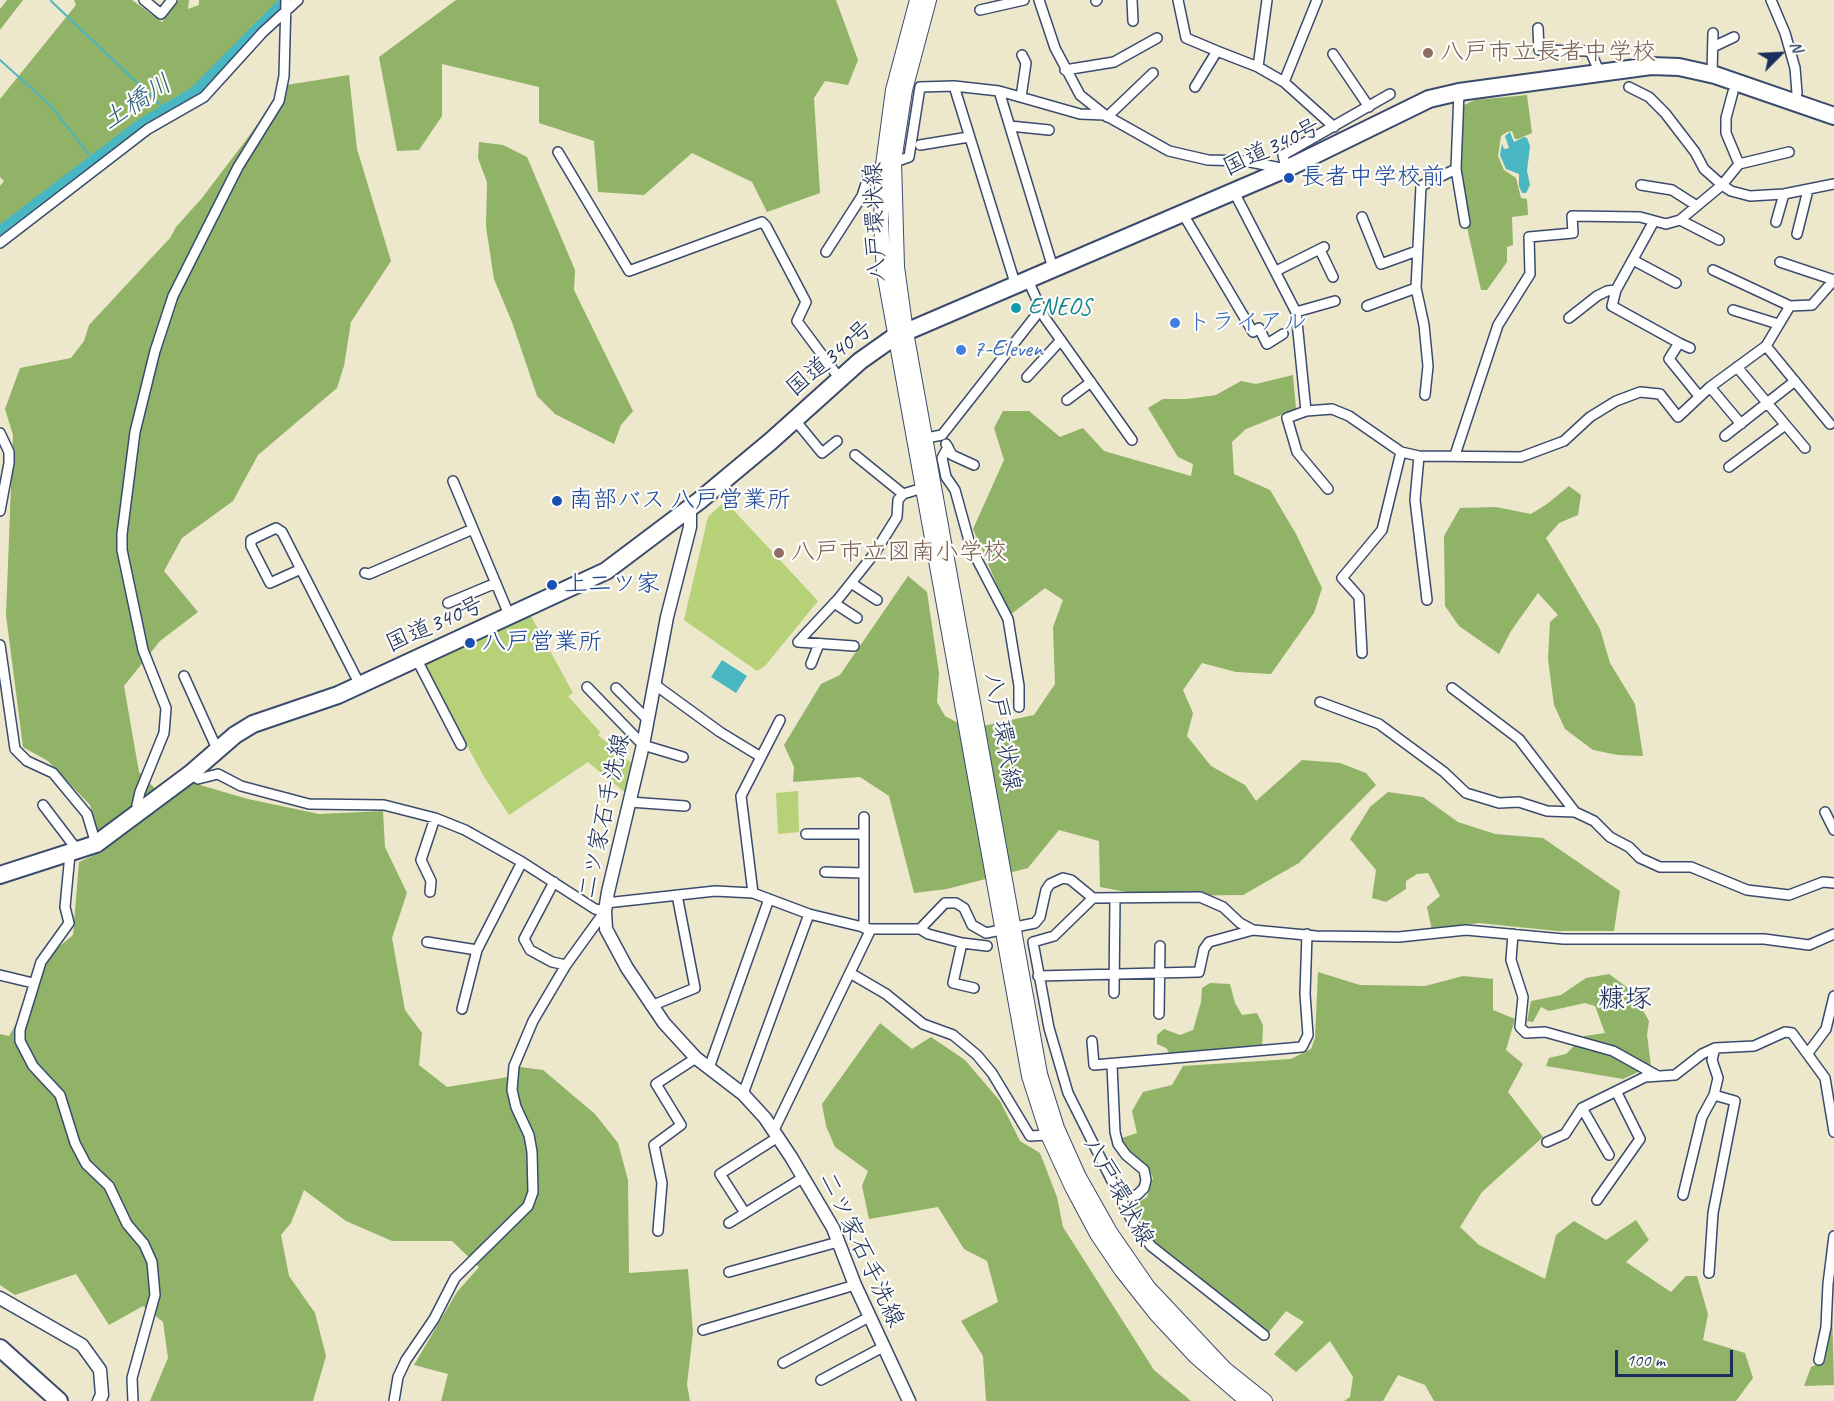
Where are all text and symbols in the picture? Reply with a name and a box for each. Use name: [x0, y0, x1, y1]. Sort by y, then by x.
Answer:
north arrow: [1750, 24, 1810, 84]
text: N: [1785, 38, 1808, 55]
place label: 八戸市立長者中学校: [1440, 39, 1656, 67]
marker: 八戸市立長者中学校: [1421, 46, 1435, 60]
water label: 土橋川: [96, 69, 178, 137]
street label: 国道340号: [1219, 113, 1325, 183]
street label: 八戸環状線: [860, 162, 892, 282]
place label: 長者中学校前: [1301, 164, 1445, 192]
marker: 長者中学校前: [1282, 171, 1296, 185]
place label: ENEOS: [1028, 294, 1091, 322]
marker: ENEOS: [1009, 301, 1023, 315]
place label: トライアル: [1187, 309, 1307, 337]
street label: 国道340号: [781, 314, 879, 404]
marker: トライアル: [1168, 316, 1182, 330]
place label: 7-Eleven: [973, 336, 1043, 364]
marker: 7-Eleven: [954, 343, 968, 357]
place label: 南部バス 八戸営業所: [569, 487, 791, 515]
marker: 南部バス 八戸営業所: [550, 494, 564, 508]
place label: 八戸市立図南小学校: [791, 539, 1007, 567]
marker: 八戸市立図南小学校: [772, 546, 786, 560]
place label: 上二ツ家: [564, 571, 660, 599]
marker: 上二ツ家: [545, 578, 559, 592]
street label: 国道340号: [381, 591, 489, 659]
place label: 八戸営業所: [482, 629, 602, 657]
marker: 八戸営業所: [463, 636, 477, 650]
street label: 八戸環状線: [977, 670, 1027, 794]
street label: 二ツ家石手洗線: [573, 731, 637, 901]
district label: 糠塚: [1598, 984, 1652, 1016]
street label: 八戸環状線: [1076, 1133, 1160, 1251]
street label: 二ツ家石手洗線: [812, 1168, 910, 1332]
scale bar: [1618, 1338, 1736, 1376]
text: 100 m: [1626, 1349, 1665, 1371]

